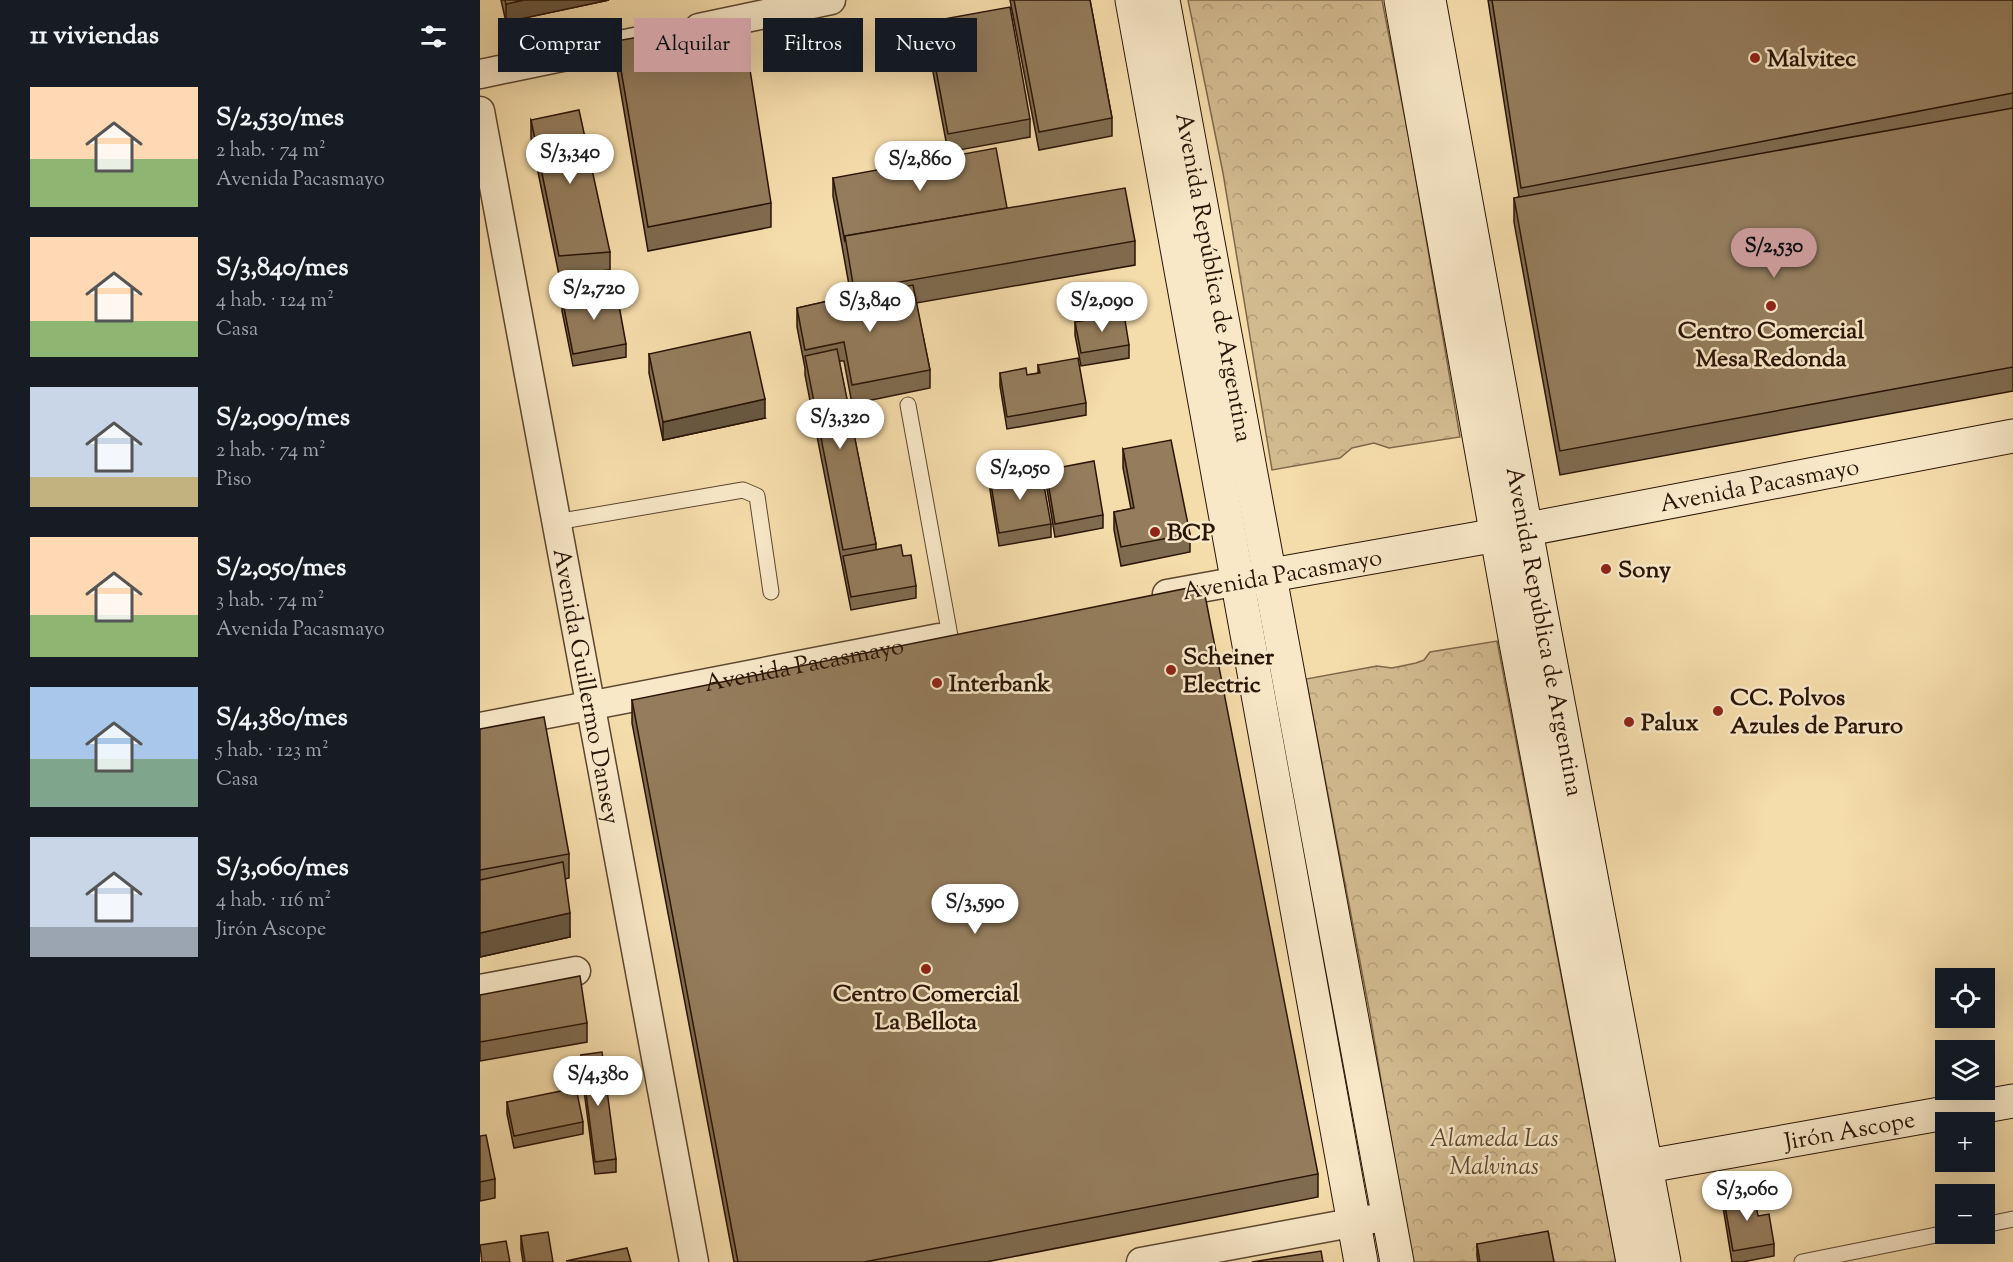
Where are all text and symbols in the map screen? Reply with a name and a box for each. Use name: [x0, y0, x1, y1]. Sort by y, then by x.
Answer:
text: 11 viviendas: [30, 18, 159, 55]
chip: Comprar: [498, 18, 622, 72]
chip: Alquilar: [634, 18, 751, 72]
chip: Filtros: [763, 18, 863, 72]
chip: Nuevo: [875, 18, 977, 72]
icon: filters: [417, 20, 450, 53]
place label: Malvitec: [1767, 43, 1856, 77]
marker: Malvitec: [1748, 51, 1762, 65]
text: S/2,530/mes: [216, 100, 344, 137]
street label: Avenida República de Argentina: [1165, 110, 1260, 445]
icon: home: [78, 111, 150, 183]
pin: S/3,340: [515, 134, 625, 185]
text: 2 hab. · 74 m²: [216, 137, 326, 166]
text: S/3,340: [540, 139, 600, 168]
pin: S/2,860: [865, 141, 975, 192]
text: S/2,860: [888, 146, 952, 175]
text: Avenida Pacasmayo: [216, 166, 385, 195]
pin: S/2,530: [1719, 228, 1829, 279]
text: S/2,530: [1745, 233, 1803, 262]
text: S/3,840/mes: [216, 250, 348, 287]
icon: home: [78, 261, 150, 333]
pin: S/2,720: [539, 270, 649, 321]
text: S/2,720: [563, 275, 625, 304]
pin: S/3,840: [815, 282, 925, 333]
pin: S/2,090: [1047, 282, 1157, 333]
text: 4 hab. · 124 m²: [216, 287, 334, 316]
text: S/3,840: [839, 287, 901, 316]
text: S/2,090: [1071, 287, 1133, 316]
marker: Centro Comercial Mesa Redonda: [1764, 299, 1778, 313]
place label: Centro Comercial Mesa Redonda: [1678, 315, 1864, 377]
text: Casa: [216, 316, 258, 345]
pin: S/3,320: [785, 399, 895, 450]
text: S/2,090/mes: [216, 400, 350, 437]
text: S/3,320: [810, 404, 870, 433]
icon: home: [78, 411, 150, 483]
text: 2 hab. · 74 m²: [216, 437, 326, 466]
pin: S/2,050: [965, 450, 1075, 501]
street label: Avenida Pacasmayo: [1657, 451, 1862, 522]
text: S/2,050: [990, 455, 1050, 484]
street label: Avenida República de Argentina: [1496, 464, 1590, 799]
text: Piso: [216, 466, 251, 495]
place label: BCP: [1167, 517, 1215, 551]
marker: BCP: [1148, 525, 1162, 539]
street label: Avenida Pacasmayo: [1180, 542, 1385, 610]
street label: Avenida Guillermo Dansey: [543, 546, 627, 827]
text: S/2,050/mes: [216, 550, 346, 587]
place label: Sony: [1618, 554, 1671, 588]
icon: home: [78, 561, 150, 633]
marker: Sony: [1599, 562, 1613, 576]
text: 3 hab. · 74 m²: [216, 587, 324, 616]
text: Avenida Pacasmayo: [216, 616, 385, 645]
street label: Avenida Pacasmayo: [702, 630, 907, 702]
place label: Scheiner Electric: [1183, 641, 1275, 703]
marker: Scheiner Electric: [1164, 663, 1178, 677]
place label: Interbank: [949, 668, 1051, 702]
marker: Interbank: [930, 676, 944, 690]
place label: CC. Polvos Azules de Paruro: [1730, 682, 1903, 744]
text: S/4,380/mes: [216, 700, 348, 737]
marker: CC. Polvos Azules de Paruro: [1711, 704, 1725, 718]
place label: Palux: [1641, 707, 1699, 741]
icon: home: [78, 711, 150, 783]
marker: Palux: [1622, 715, 1636, 729]
text: 5 hab. · 123 m²: [216, 737, 329, 766]
text: Casa: [216, 766, 258, 795]
text: S/3,060/mes: [216, 850, 349, 887]
icon: home: [78, 861, 150, 933]
pin: S/3,590: [920, 884, 1030, 935]
text: 4 hab. · 116 m²: [216, 887, 331, 916]
text: S/3,590: [945, 889, 1005, 918]
text: Jirón Ascope: [216, 916, 326, 945]
marker: Centro Comercial La Bellota: [919, 962, 933, 976]
map controls: [1935, 968, 1995, 1244]
button: locate: [1935, 968, 1995, 1028]
place label: Centro Comercial La Bellota: [833, 978, 1019, 1040]
button: layers: [1935, 1040, 1995, 1100]
pin: S/4,380: [543, 1056, 653, 1107]
text: S/4,380: [567, 1061, 629, 1090]
street label: Jirón Ascope: [1780, 1104, 1918, 1161]
button: +: [1935, 1112, 1995, 1172]
park label: Alameda Las Malvinas: [1430, 1123, 1558, 1185]
pin: S/3,060: [1692, 1171, 1802, 1222]
text: S/3,060: [1716, 1176, 1778, 1205]
button: −: [1935, 1184, 1995, 1244]

